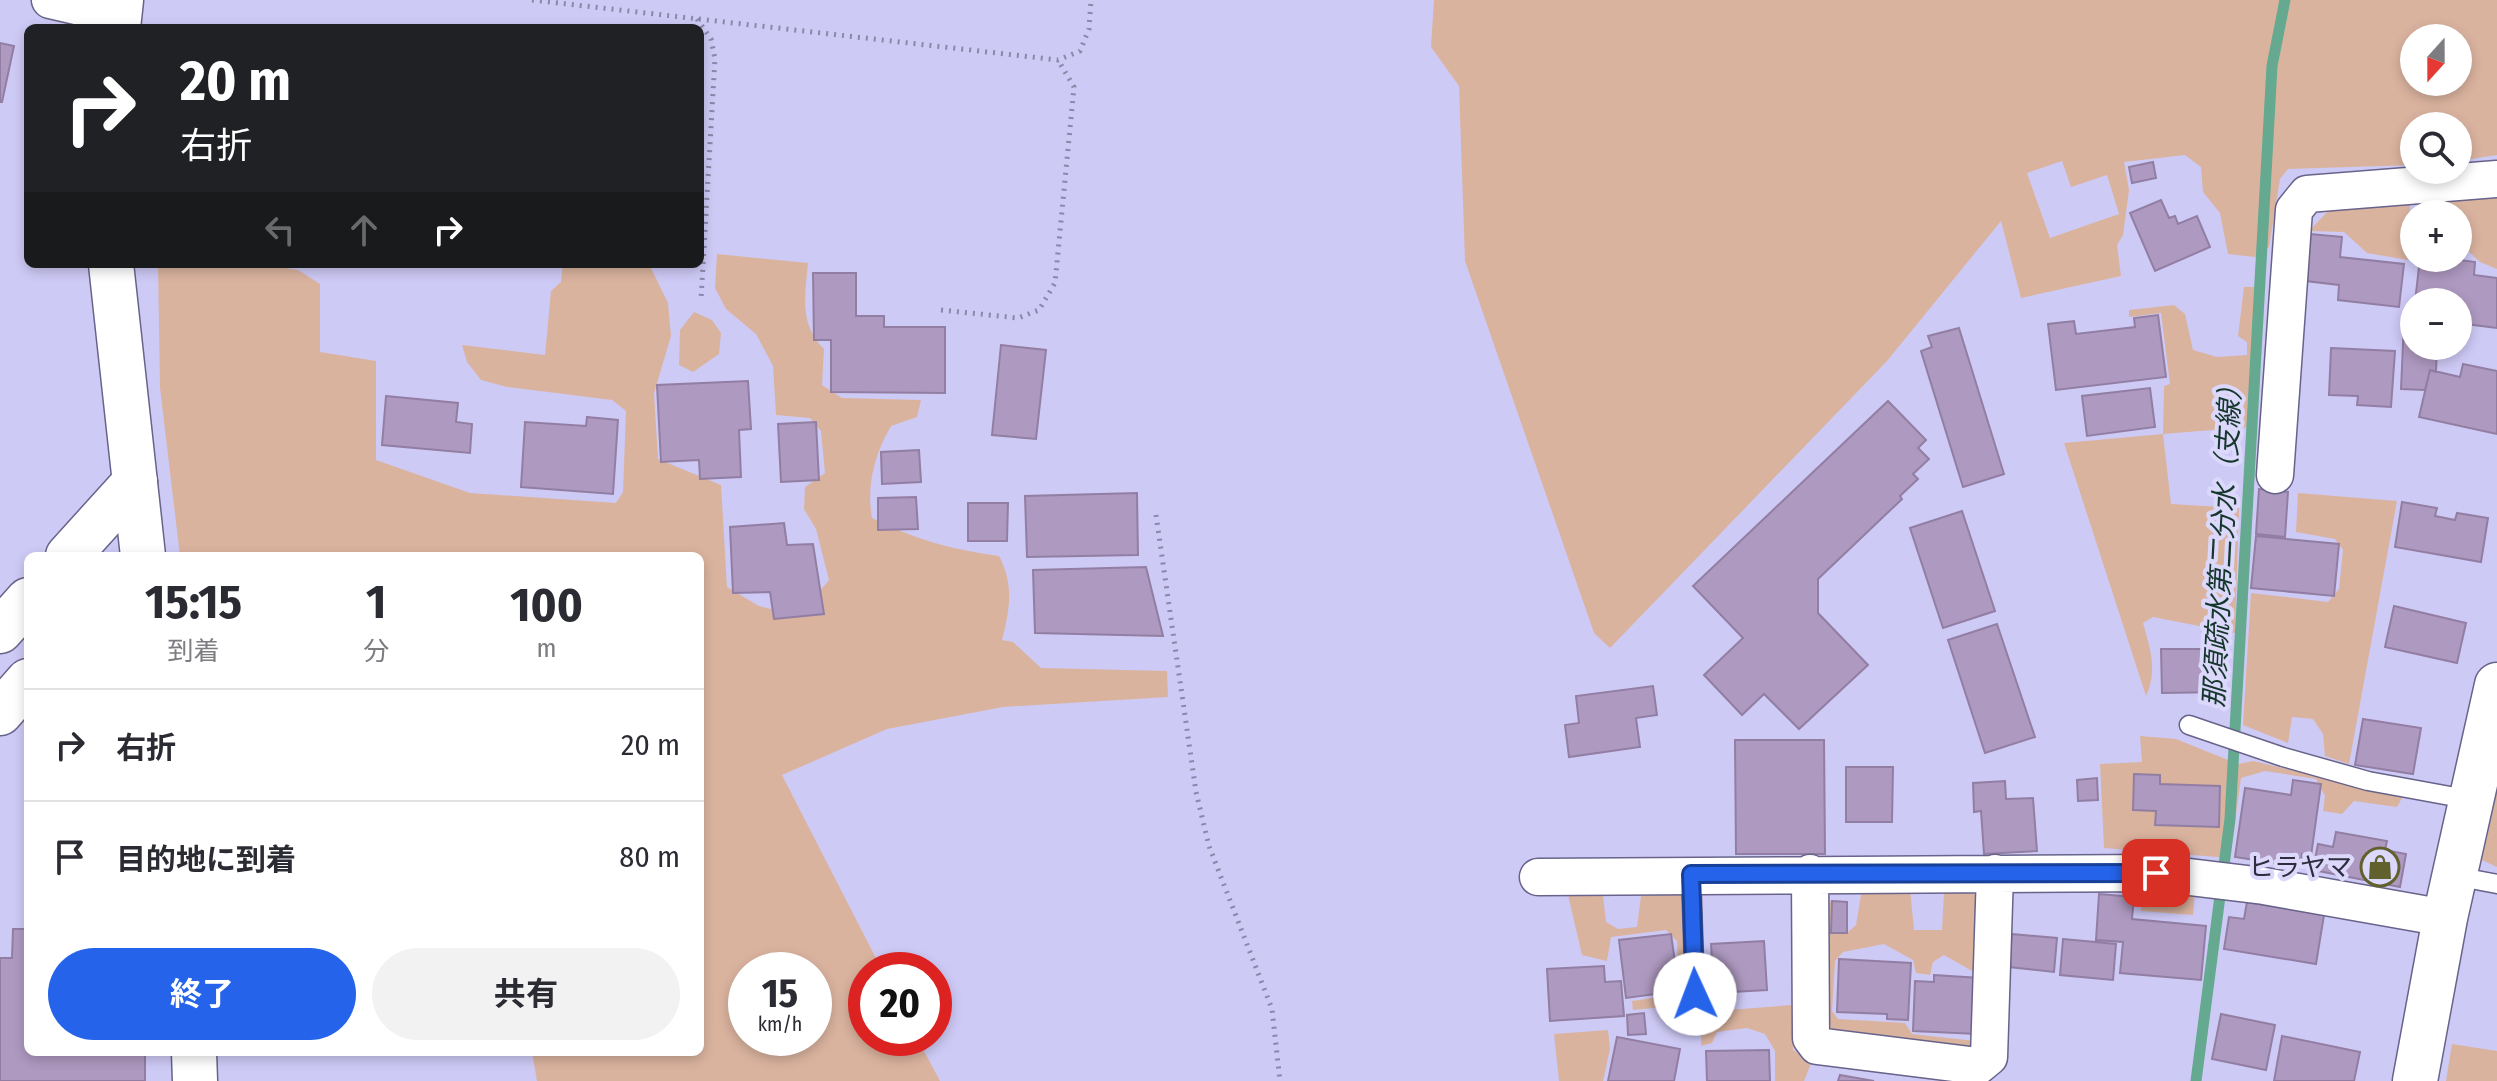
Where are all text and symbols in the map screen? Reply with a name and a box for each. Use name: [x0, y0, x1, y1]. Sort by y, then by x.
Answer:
north arrow: [2400, 24, 2472, 96]
map controls: [2400, 24, 2472, 360]
text: 20 m: [180, 48, 291, 115]
icon: right: [48, 56, 152, 160]
button: search: [2400, 112, 2472, 184]
text: 右折: [180, 124, 252, 168]
button: +: [2400, 200, 2472, 272]
icon: left: [258, 208, 302, 252]
icon: ahead: [342, 208, 386, 252]
icon: right: [426, 208, 470, 252]
button: −: [2400, 288, 2472, 360]
water label: 那須疏水第二分水（支線）: [2197, 371, 2248, 709]
text: 15:15: [145, 573, 242, 631]
text: 1: [366, 573, 386, 631]
text: 100: [510, 576, 583, 634]
text: m: [537, 633, 557, 664]
text: 到着: [168, 636, 220, 667]
text: 分: [363, 636, 389, 667]
icon: right: [48, 723, 92, 767]
text: 20 m: [621, 727, 680, 763]
text: 右折: [116, 730, 176, 766]
icon: arrive: [48, 835, 92, 879]
text: 80 m: [619, 839, 680, 875]
pin: [2122, 839, 2190, 907]
text: 目的地に到着: [116, 842, 296, 878]
shop icon: ヒラヤマ: [2359, 846, 2401, 888]
icon: arrive: [2134, 851, 2178, 895]
place label: ヒラヤマ: [2248, 852, 2352, 883]
button: 終了: [48, 948, 356, 1040]
button: 共有: [372, 948, 680, 1040]
speed limit sign: 20: [848, 952, 952, 1056]
position arrow: [1653, 952, 1737, 1036]
text: 15: [762, 970, 798, 1018]
text: km/h: [758, 1012, 802, 1036]

